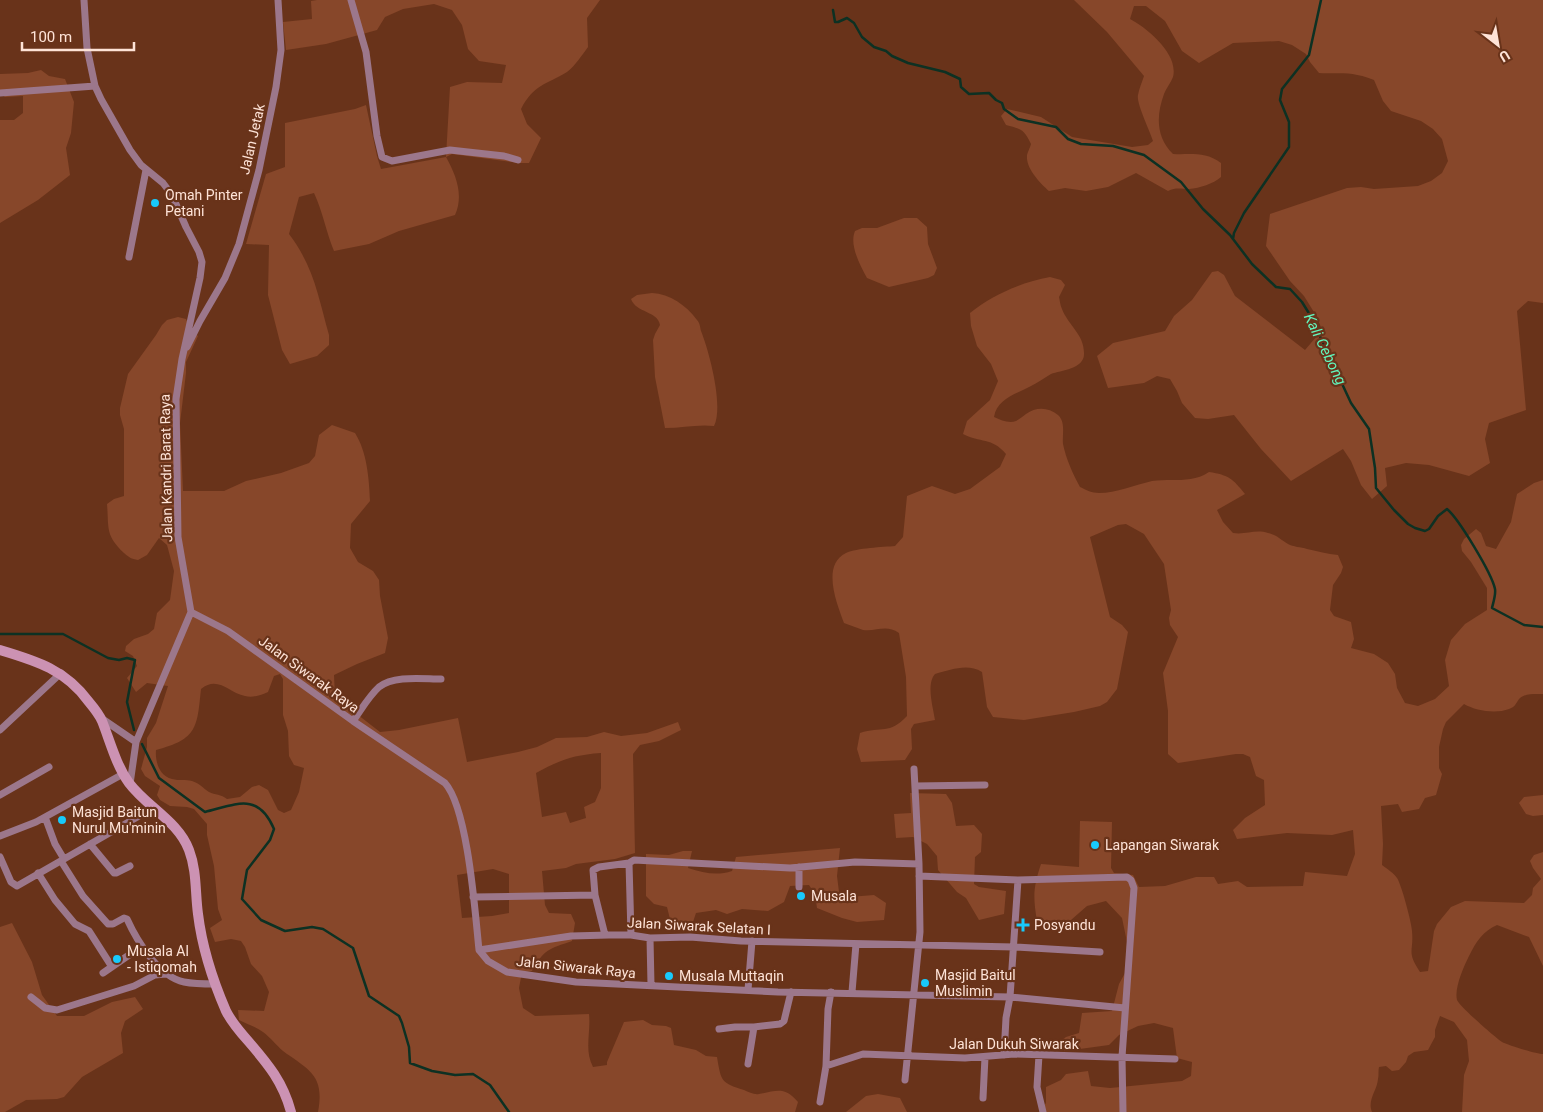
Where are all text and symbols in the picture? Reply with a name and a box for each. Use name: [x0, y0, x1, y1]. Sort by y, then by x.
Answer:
scale bar: [22, 20, 135, 52]
north arrow: [1473, 20, 1523, 70]
text: 100 m: [30, 28, 72, 46]
text: U: [1497, 47, 1513, 65]
street label: Jalan Jetak: [236, 101, 268, 176]
place label: Omah Pinter Petani: [165, 187, 243, 219]
marker: Omah Pinter Petani: [149, 197, 161, 209]
water label: Kali Cebong: [1300, 310, 1350, 388]
street label: Jalan Kandri Barat Raya: [157, 394, 175, 542]
street label: Jalan Siwarak Raya: [256, 632, 362, 716]
place label: Masjid Baitun Nurul Mu'minin: [72, 804, 166, 836]
marker: Masjid Baitun Nurul Mu'minin: [56, 814, 68, 826]
place label: Lapangan Siwarak: [1105, 837, 1220, 853]
marker: Lapangan Siwarak: [1089, 839, 1101, 851]
place label: Musala: [811, 888, 857, 904]
marker: Musala: [795, 890, 807, 902]
street label: Jalan Siwarak Selatan I: [627, 914, 771, 938]
place label: Posyandu: [1034, 917, 1095, 933]
marker: Posyandu: [1016, 918, 1030, 932]
place label: Musala Al - Istiqomah: [127, 943, 197, 975]
marker: Musala Al - Istiqomah: [111, 953, 123, 965]
street label: Jalan Siwarak Raya: [515, 953, 637, 981]
place label: Masjid Baitul Muslimin: [935, 967, 1016, 999]
place label: Musala Muttaqin: [679, 968, 784, 984]
marker: Musala Muttaqin: [663, 970, 675, 982]
marker: Masjid Baitul Muslimin: [919, 977, 931, 989]
street label: Jalan Dukuh Siwarak: [949, 1036, 1080, 1052]

